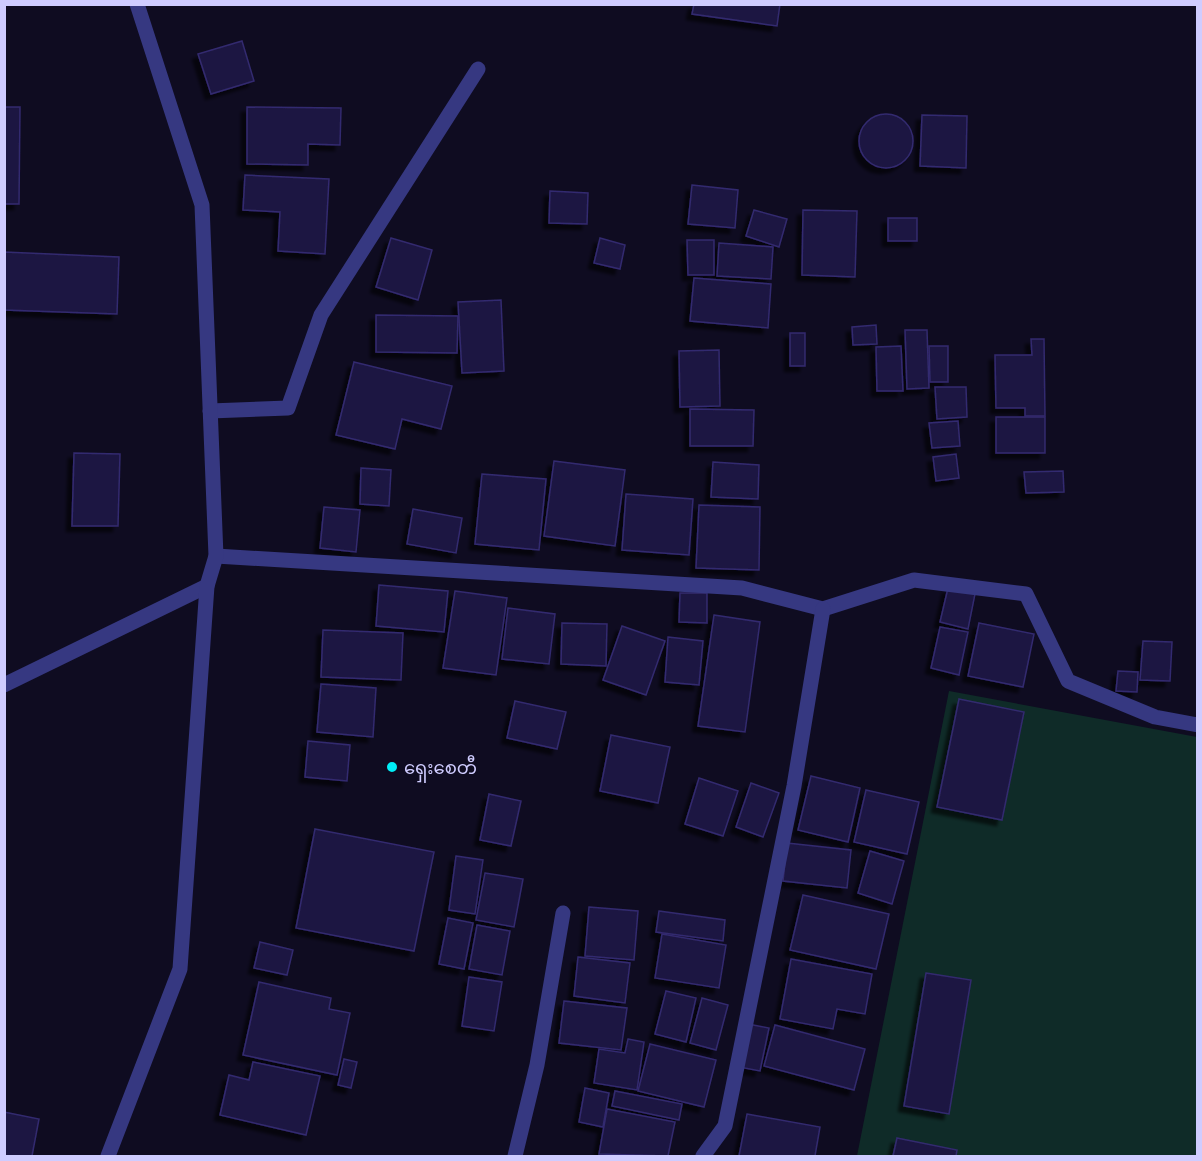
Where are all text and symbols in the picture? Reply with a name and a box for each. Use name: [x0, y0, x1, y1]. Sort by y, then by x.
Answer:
place label: ရှေးစေတီ: [404, 754, 477, 783]
marker: ရှေးစေတီ: [385, 760, 399, 774]

